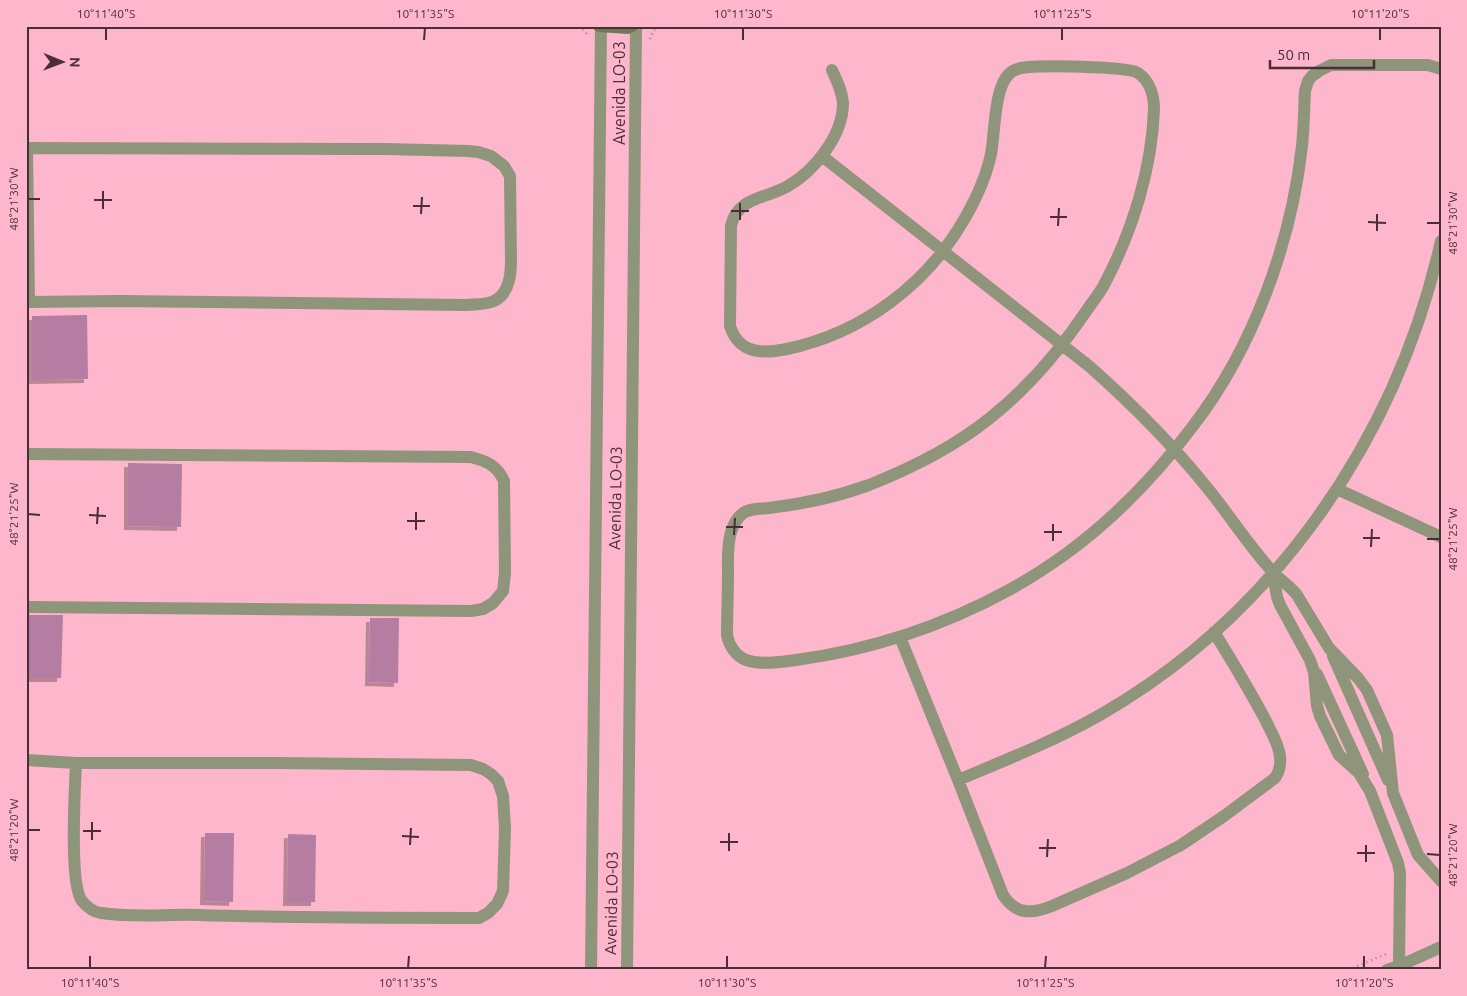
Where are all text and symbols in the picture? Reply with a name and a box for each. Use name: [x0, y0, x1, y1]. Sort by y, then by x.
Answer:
text: 10°11'40"S: [77, 7, 135, 20]
text: 10°11'35"S: [396, 7, 454, 20]
text: 10°11'30"S: [714, 7, 772, 20]
text: 10°11'25"S: [1033, 7, 1091, 20]
text: 10°11'20"S: [1351, 7, 1409, 20]
north arrow: [38, 38, 88, 88]
scale bar: [1270, 38, 1373, 70]
street label: Avenida LO-03: [610, 41, 628, 145]
text: 50 m: [1277, 46, 1310, 63]
text: N: [67, 57, 83, 68]
text: 48°21'30"W: [7, 167, 20, 231]
text: 48°21'30"W: [1446, 191, 1459, 255]
street label: Avenida LO-03: [605, 446, 625, 550]
text: 48°21'25"W: [7, 482, 20, 546]
text: 48°21'25"W: [1446, 507, 1459, 571]
text: 48°21'20"W: [7, 798, 20, 862]
text: 48°21'20"W: [1446, 823, 1459, 887]
street label: Avenida LO-03: [601, 851, 621, 955]
text: 10°11'40"S: [61, 976, 119, 989]
text: 10°11'35"S: [379, 976, 437, 989]
text: 10°11'30"S: [698, 976, 756, 989]
text: 10°11'25"S: [1016, 976, 1074, 989]
text: 10°11'20"S: [1335, 976, 1393, 989]

